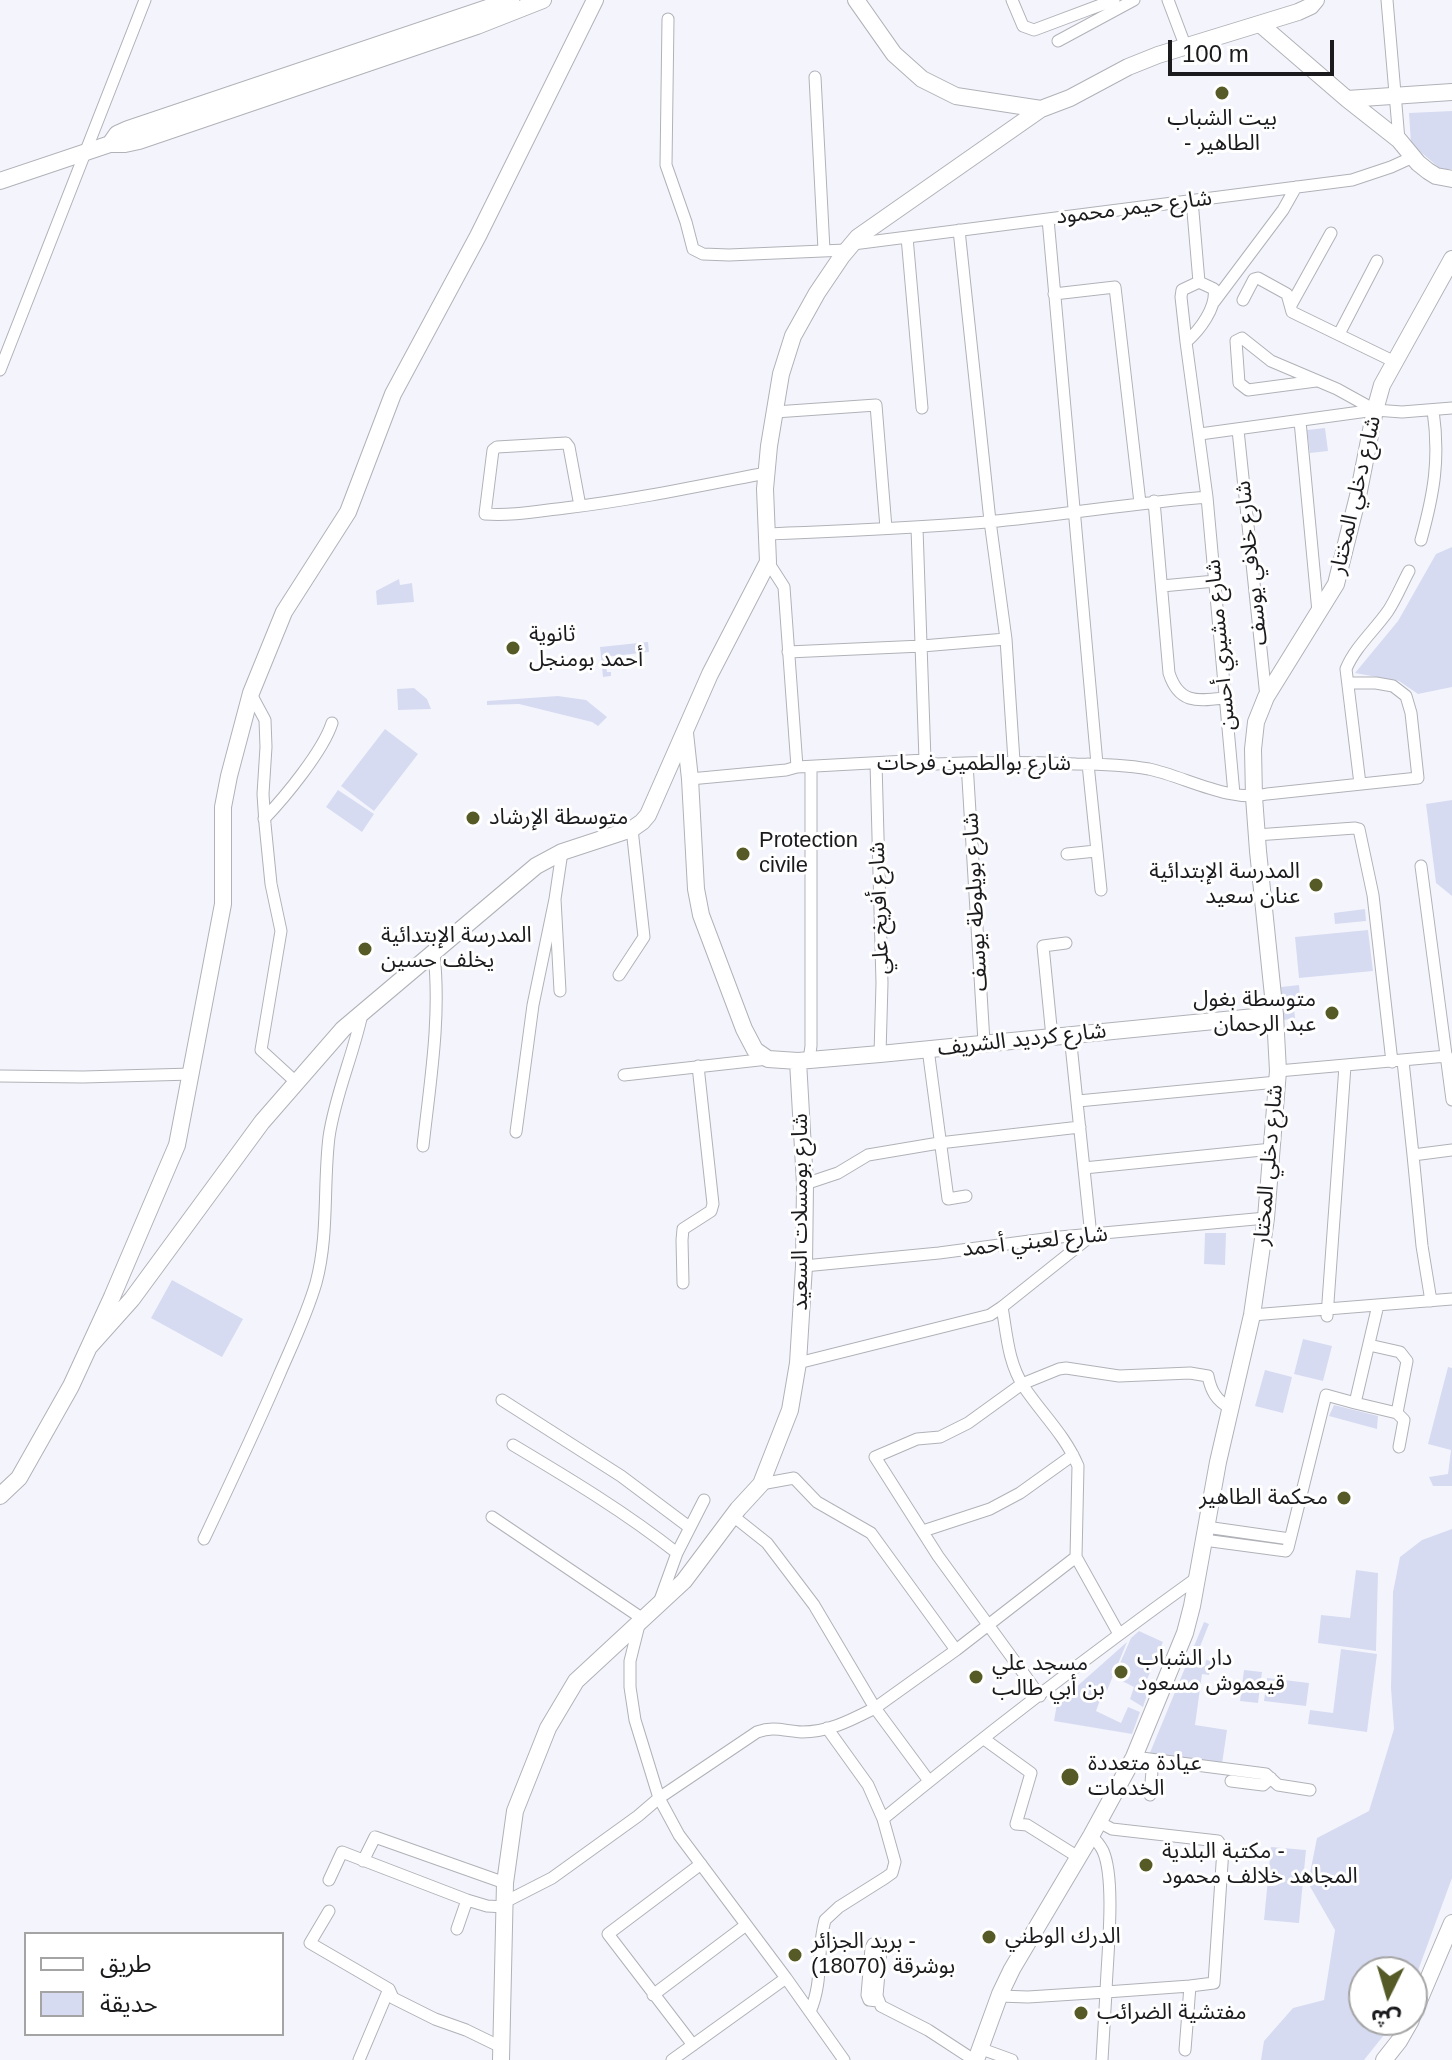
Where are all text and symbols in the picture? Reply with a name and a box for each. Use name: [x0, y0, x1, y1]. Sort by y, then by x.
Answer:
scale bar: [1172, 24, 1338, 74]
text: 100 m: [1182, 40, 1249, 67]
marker: بيت الشباب - الطاهير: [1213, 84, 1231, 102]
place label: بيت الشباب - الطاهير: [1167, 106, 1277, 158]
street label: شارع حيمر محمود: [1055, 185, 1213, 231]
street label: شارع دخلي المختار: [1325, 413, 1387, 577]
street label: شارع خلافي يوسف: [1230, 479, 1274, 647]
street label: شارع مشيري أحسن: [1200, 558, 1242, 732]
place label: ثانوية أحمد بومنجل: [529, 622, 643, 674]
marker: ثانوية أحمد بومنجل: [504, 639, 522, 657]
street label: شارع بوالطمين فرحات: [877, 751, 1071, 777]
place label: متوسطة الإرشاد: [489, 805, 628, 831]
marker: متوسطة الإرشاد: [464, 809, 482, 827]
street label: شارع بويلوطة يوسف: [958, 812, 994, 992]
place label: Protection civile: [759, 828, 858, 880]
street label: شارع أفريخ علي: [864, 841, 896, 975]
marker: Protection civile: [734, 845, 752, 863]
place label: المدرسة الإبتدائية عنان سعيد: [1149, 859, 1300, 910]
marker: المدرسة الإبتدائية عنان سعيد: [1307, 876, 1325, 894]
place label: المدرسة الإبتدائية يخلف حسين: [381, 923, 532, 974]
marker: المدرسة الإبتدائية يخلف حسين: [356, 940, 374, 958]
place label: متوسطة بغول عبد الرحمان: [1193, 987, 1316, 1038]
marker: متوسطة بغول عبد الرحمان: [1323, 1004, 1341, 1022]
street label: شارع كرديد الشريف: [936, 1018, 1108, 1062]
street label: شارع دخلي المختار: [1249, 1083, 1289, 1247]
street label: شارع بومسلات السعيد: [788, 1113, 814, 1311]
street label: شارع لعبني أحمد: [961, 1221, 1109, 1263]
place label: محكمة الطاهير: [1199, 1485, 1328, 1511]
marker: محكمة الطاهير: [1335, 1489, 1353, 1507]
place label: دار الشباب قيعموش مسعود: [1137, 1646, 1285, 1698]
place label: مسجد علي بن أبي طالب: [992, 1651, 1105, 1702]
marker: دار الشباب قيعموش مسعود: [1112, 1663, 1130, 1681]
marker: مسجد علي بن أبي طالب: [967, 1668, 985, 1686]
place label: عيادة متعددة الخدمات: [1088, 1751, 1202, 1802]
marker: عيادة متعددة الخدمات: [1059, 1766, 1081, 1788]
place label: مكتبة البلدية - المجاهد خلالف محمود: [1162, 1839, 1358, 1890]
marker: مكتبة البلدية - المجاهد خلالف محمود: [1137, 1856, 1155, 1874]
place label: الدرك الوطني: [1005, 1924, 1121, 1950]
marker: الدرك الوطني: [980, 1928, 998, 1946]
place label: بريد الجزائر - بوشرقة (18070): [811, 1929, 955, 1980]
legend: [24, 1932, 284, 2036]
marker: بريد الجزائر - بوشرقة (18070): [786, 1946, 804, 1964]
text: طريق: [100, 1950, 152, 1977]
north arrow: [1348, 1956, 1428, 2036]
text: حديقة: [100, 1990, 158, 2017]
place label: مفتشية الضرائب: [1097, 2000, 1247, 2026]
marker: مفتشية الضرائب: [1072, 2004, 1090, 2022]
text: ش: [1370, 2005, 1402, 2032]

